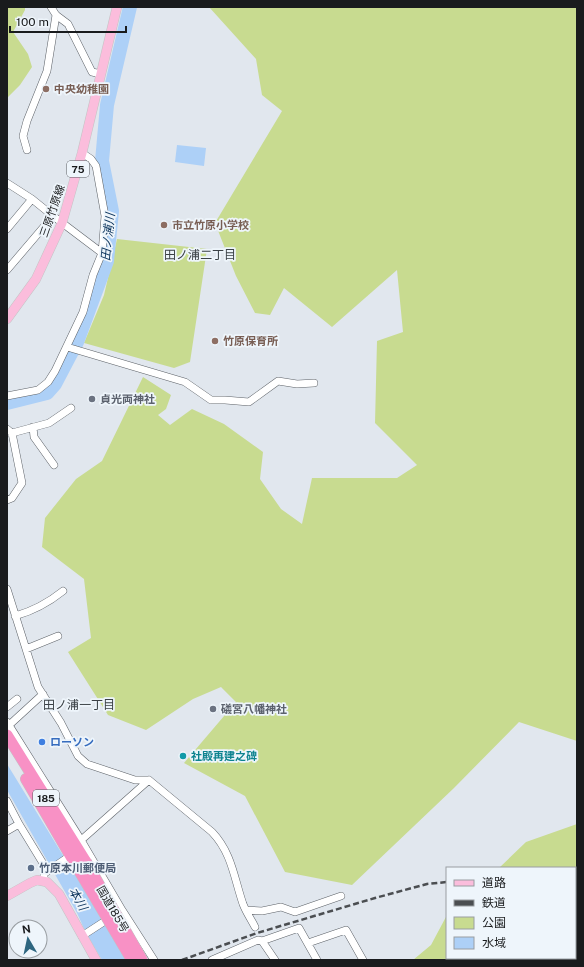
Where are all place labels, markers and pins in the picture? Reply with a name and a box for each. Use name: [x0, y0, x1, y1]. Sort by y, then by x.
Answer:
place label: 中央幼稚園: [54, 83, 109, 95]
marker: 中央幼稚園: [41, 84, 51, 94]
place label: 市立竹原小学校: [172, 219, 249, 231]
marker: 市立竹原小学校: [159, 220, 169, 230]
place label: 竹原保育所: [223, 335, 278, 347]
marker: 竹原保育所: [210, 336, 220, 346]
place label: 貞光両神社: [100, 393, 155, 405]
marker: 貞光両神社: [87, 394, 97, 404]
place label: 礒宮八幡神社: [220, 703, 287, 715]
marker: 礒宮八幡神社: [208, 704, 218, 714]
place label: ローソン: [50, 736, 94, 748]
marker: ローソン: [37, 737, 47, 747]
place label: 社殿再建之碑: [191, 750, 257, 762]
marker: 社殿再建之碑: [178, 751, 188, 761]
place label: 竹原本川郵便局: [39, 862, 116, 874]
marker: 竹原本川郵便局: [26, 863, 36, 873]

